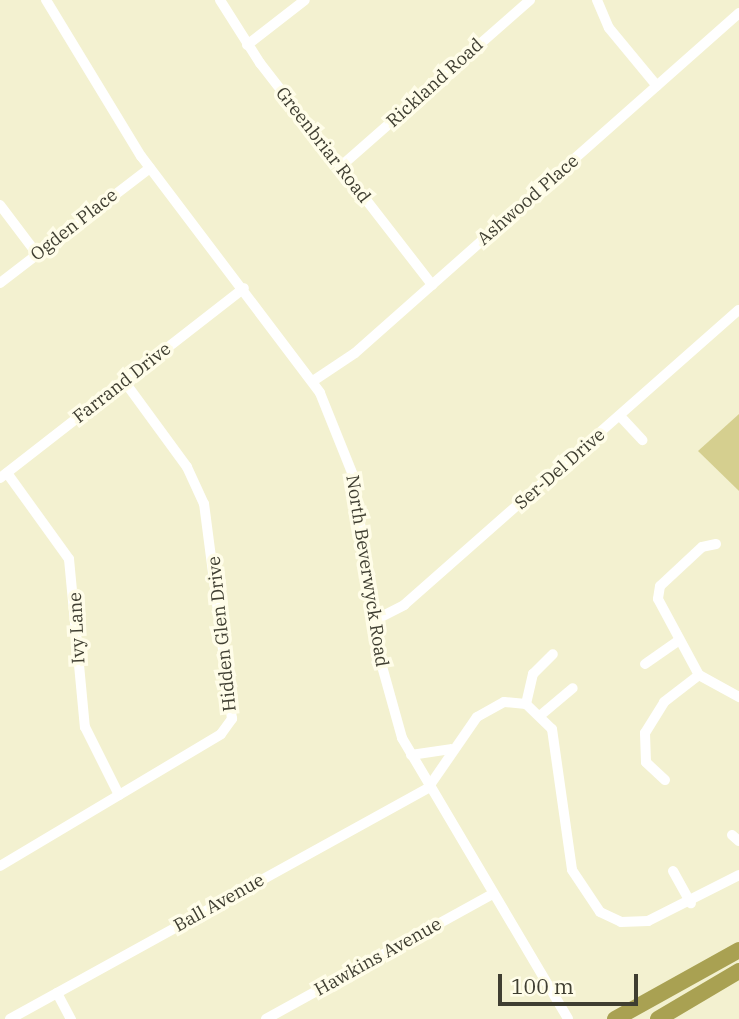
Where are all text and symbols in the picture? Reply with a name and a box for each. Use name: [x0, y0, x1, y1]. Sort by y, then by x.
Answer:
street label: Rickland Road: [382, 34, 488, 132]
street label: Greenbriar Road: [271, 83, 375, 207]
street label: Ashwood Place: [473, 150, 583, 250]
street label: Ogden Place: [26, 184, 122, 266]
street label: Farrand Drive: [69, 338, 175, 428]
street label: Ser-Del Drive: [510, 424, 610, 514]
street label: North Beverwyck Road: [341, 474, 393, 668]
street label: Hidden Glen Drive: [203, 555, 241, 713]
street label: Ivy Lane: [64, 592, 90, 664]
street label: Ball Avenue: [170, 869, 268, 937]
street label: Hawkins Avenue: [311, 913, 445, 1001]
scale bar: [501, 960, 641, 1004]
text: 100 m: [511, 972, 574, 1000]

